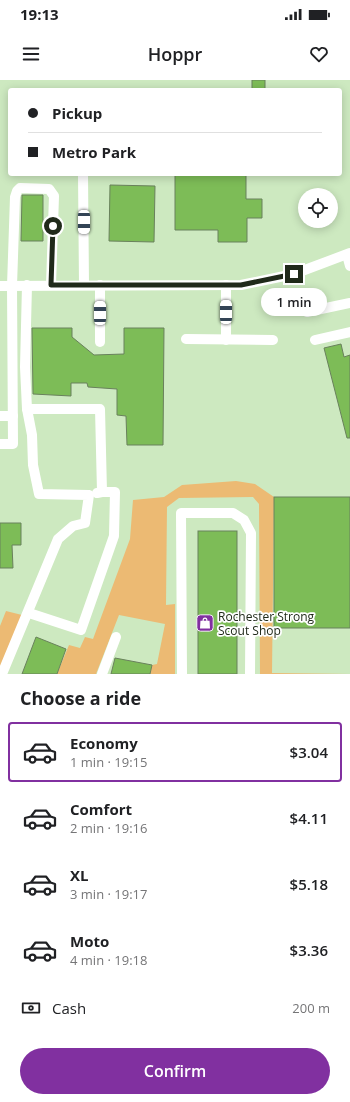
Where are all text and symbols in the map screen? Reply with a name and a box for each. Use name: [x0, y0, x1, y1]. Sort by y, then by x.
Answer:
text: 19:13: [20, 4, 59, 24]
text: Hoppr: [148, 42, 202, 66]
icon: menu: [20, 43, 42, 65]
icon: heart: [308, 43, 330, 65]
text: Pickup: [52, 103, 102, 123]
text: Metro Park: [52, 142, 136, 162]
map controls: [298, 188, 338, 228]
button: locate: [298, 188, 338, 228]
car: [78, 210, 90, 234]
route start: [44, 217, 62, 235]
route end: [285, 265, 303, 283]
callout: 1 min: [261, 288, 327, 316]
text: 1 min: [276, 293, 312, 311]
car: [220, 300, 232, 324]
car: [94, 301, 106, 325]
place label: Rochester Strong Scout Shop: [218, 608, 315, 639]
shop icon: Rochester Strong Scout Shop: [195, 613, 215, 633]
text: Choose a ride: [20, 686, 141, 710]
text: Economy: [70, 733, 138, 753]
icon: car: [22, 734, 58, 770]
text: $3.04: [290, 742, 328, 762]
text: 1 min · 19:15: [70, 753, 147, 771]
text: Comfort: [70, 799, 132, 819]
icon: car: [22, 800, 58, 836]
text: $4.11: [290, 808, 328, 828]
text: 2 min · 19:16: [70, 819, 147, 837]
text: XL: [70, 865, 88, 885]
icon: car: [22, 866, 58, 902]
text: $5.18: [290, 874, 328, 894]
text: 3 min · 19:17: [70, 885, 147, 903]
text: Moto: [70, 931, 109, 951]
icon: car: [22, 932, 58, 968]
text: $3.36: [290, 940, 328, 960]
text: 4 min · 19:18: [70, 951, 147, 969]
icon: cash: [20, 997, 42, 1019]
text: Cash: [52, 998, 86, 1018]
text: 200 m: [292, 999, 330, 1017]
button: Confirm: [20, 1048, 330, 1094]

